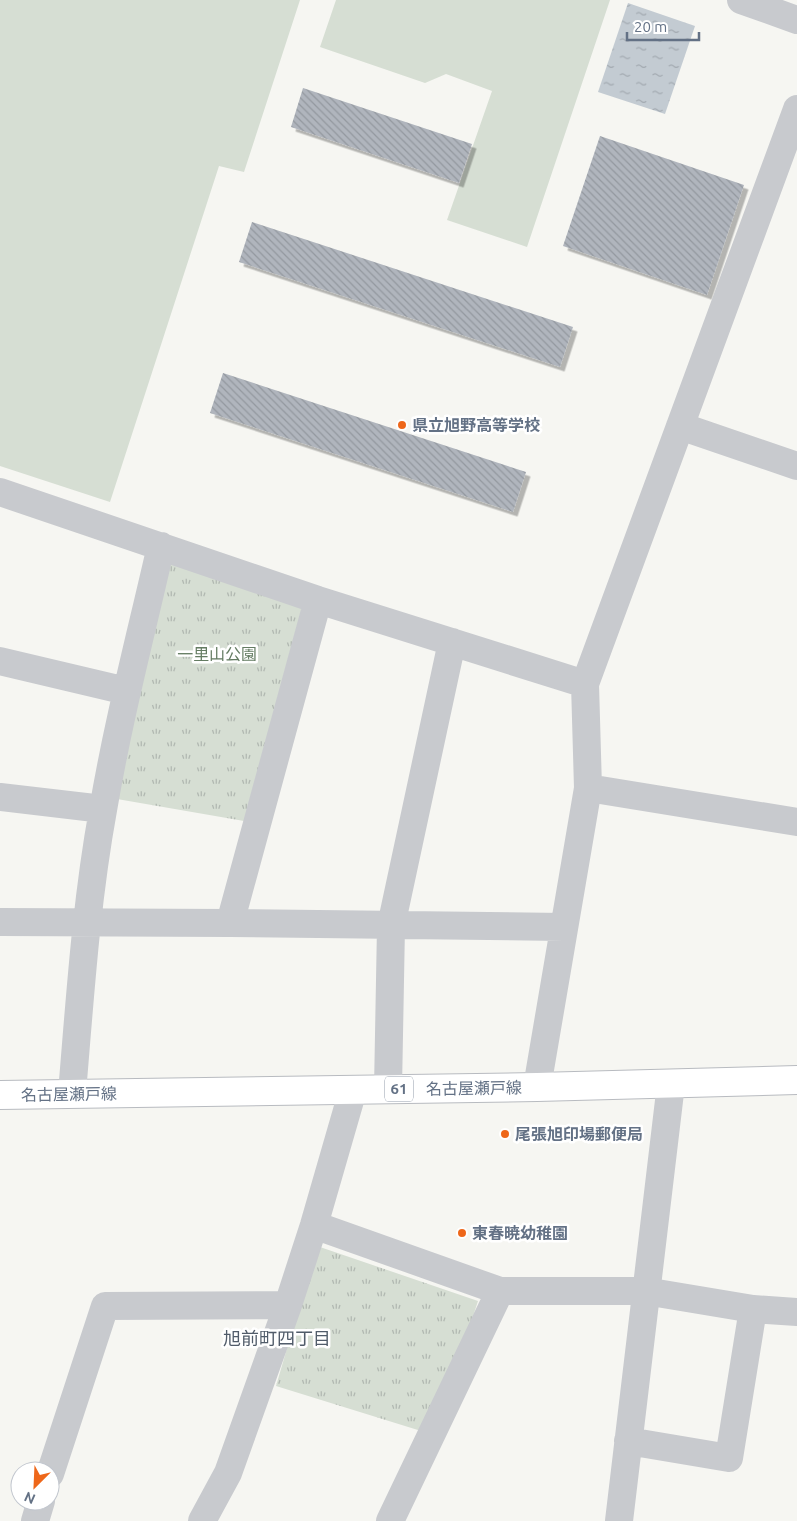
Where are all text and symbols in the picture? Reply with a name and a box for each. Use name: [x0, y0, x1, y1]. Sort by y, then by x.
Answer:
scale bar: [627, 10, 700, 42]
text: 20 m: [634, 18, 667, 35]
place label: 県立旭野高等学校: [412, 416, 540, 434]
marker: 県立旭野高等学校: [396, 419, 408, 431]
park label: 一里山公園: [177, 645, 257, 663]
road number: 61: [385, 1076, 413, 1102]
street label: 名古屋瀬戸線: [426, 1078, 522, 1098]
street label: 名古屋瀬戸線: [21, 1084, 117, 1104]
place label: 尾張旭印場郵便局: [515, 1125, 643, 1143]
marker: 尾張旭印場郵便局: [499, 1128, 511, 1140]
place label: 東春暁幼稚園: [472, 1224, 568, 1242]
marker: 東春暁幼稚園: [456, 1227, 468, 1239]
district label: 旭前町四丁目: [223, 1328, 331, 1348]
north arrow: [10, 1461, 60, 1511]
text: N: [22, 1488, 38, 1507]

